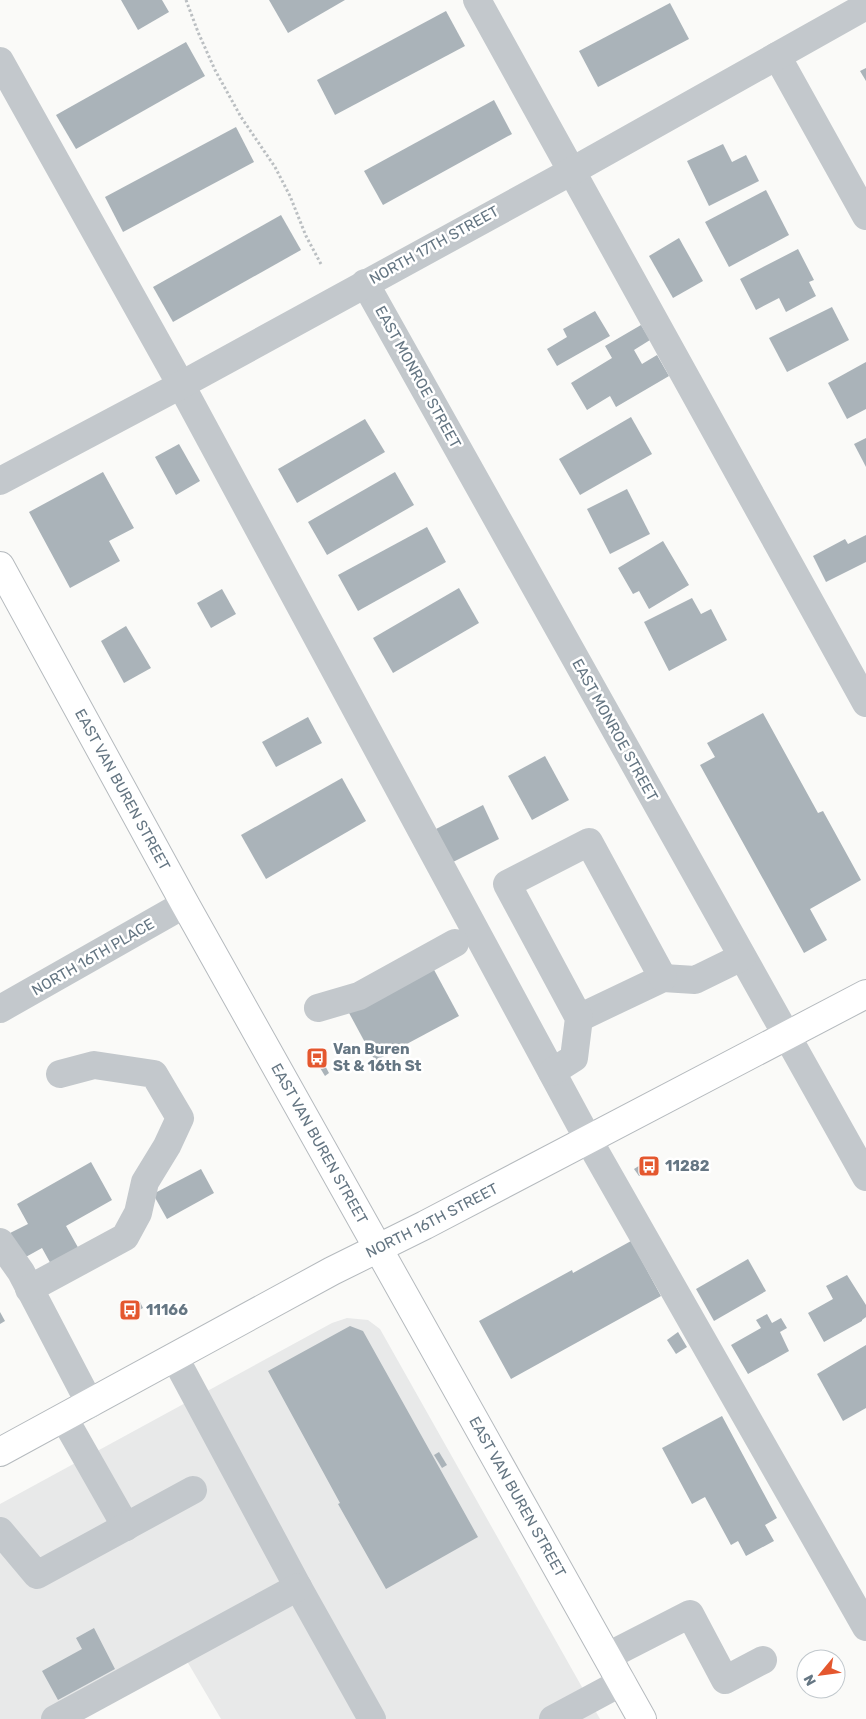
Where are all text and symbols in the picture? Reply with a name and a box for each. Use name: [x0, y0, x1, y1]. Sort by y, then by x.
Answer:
street label: NORTH 17TH STREET: [366, 202, 502, 288]
street label: EAST MONROE STREET: [371, 303, 465, 452]
street label: EAST MONROE STREET: [568, 656, 662, 805]
street label: EAST VAN BUREN STREET: [71, 706, 174, 874]
street label: NORTH 16TH PLACE: [29, 915, 157, 999]
place label: Van Buren St & 16th St: [333, 1040, 422, 1075]
bus stop icon: Van Buren St & 16th St: [305, 1046, 329, 1070]
street label: EAST VAN BUREN STREET: [267, 1060, 372, 1227]
bus stop icon: 11282: [637, 1154, 661, 1178]
place label: 11282: [665, 1157, 710, 1175]
street label: NORTH 16TH STREET: [363, 1179, 501, 1262]
bus stop icon: 11166: [118, 1298, 142, 1322]
place label: 11166: [146, 1301, 188, 1319]
street label: EAST VAN BUREN STREET: [465, 1413, 570, 1581]
north arrow: [796, 1649, 846, 1699]
text: N: [800, 1672, 820, 1689]

